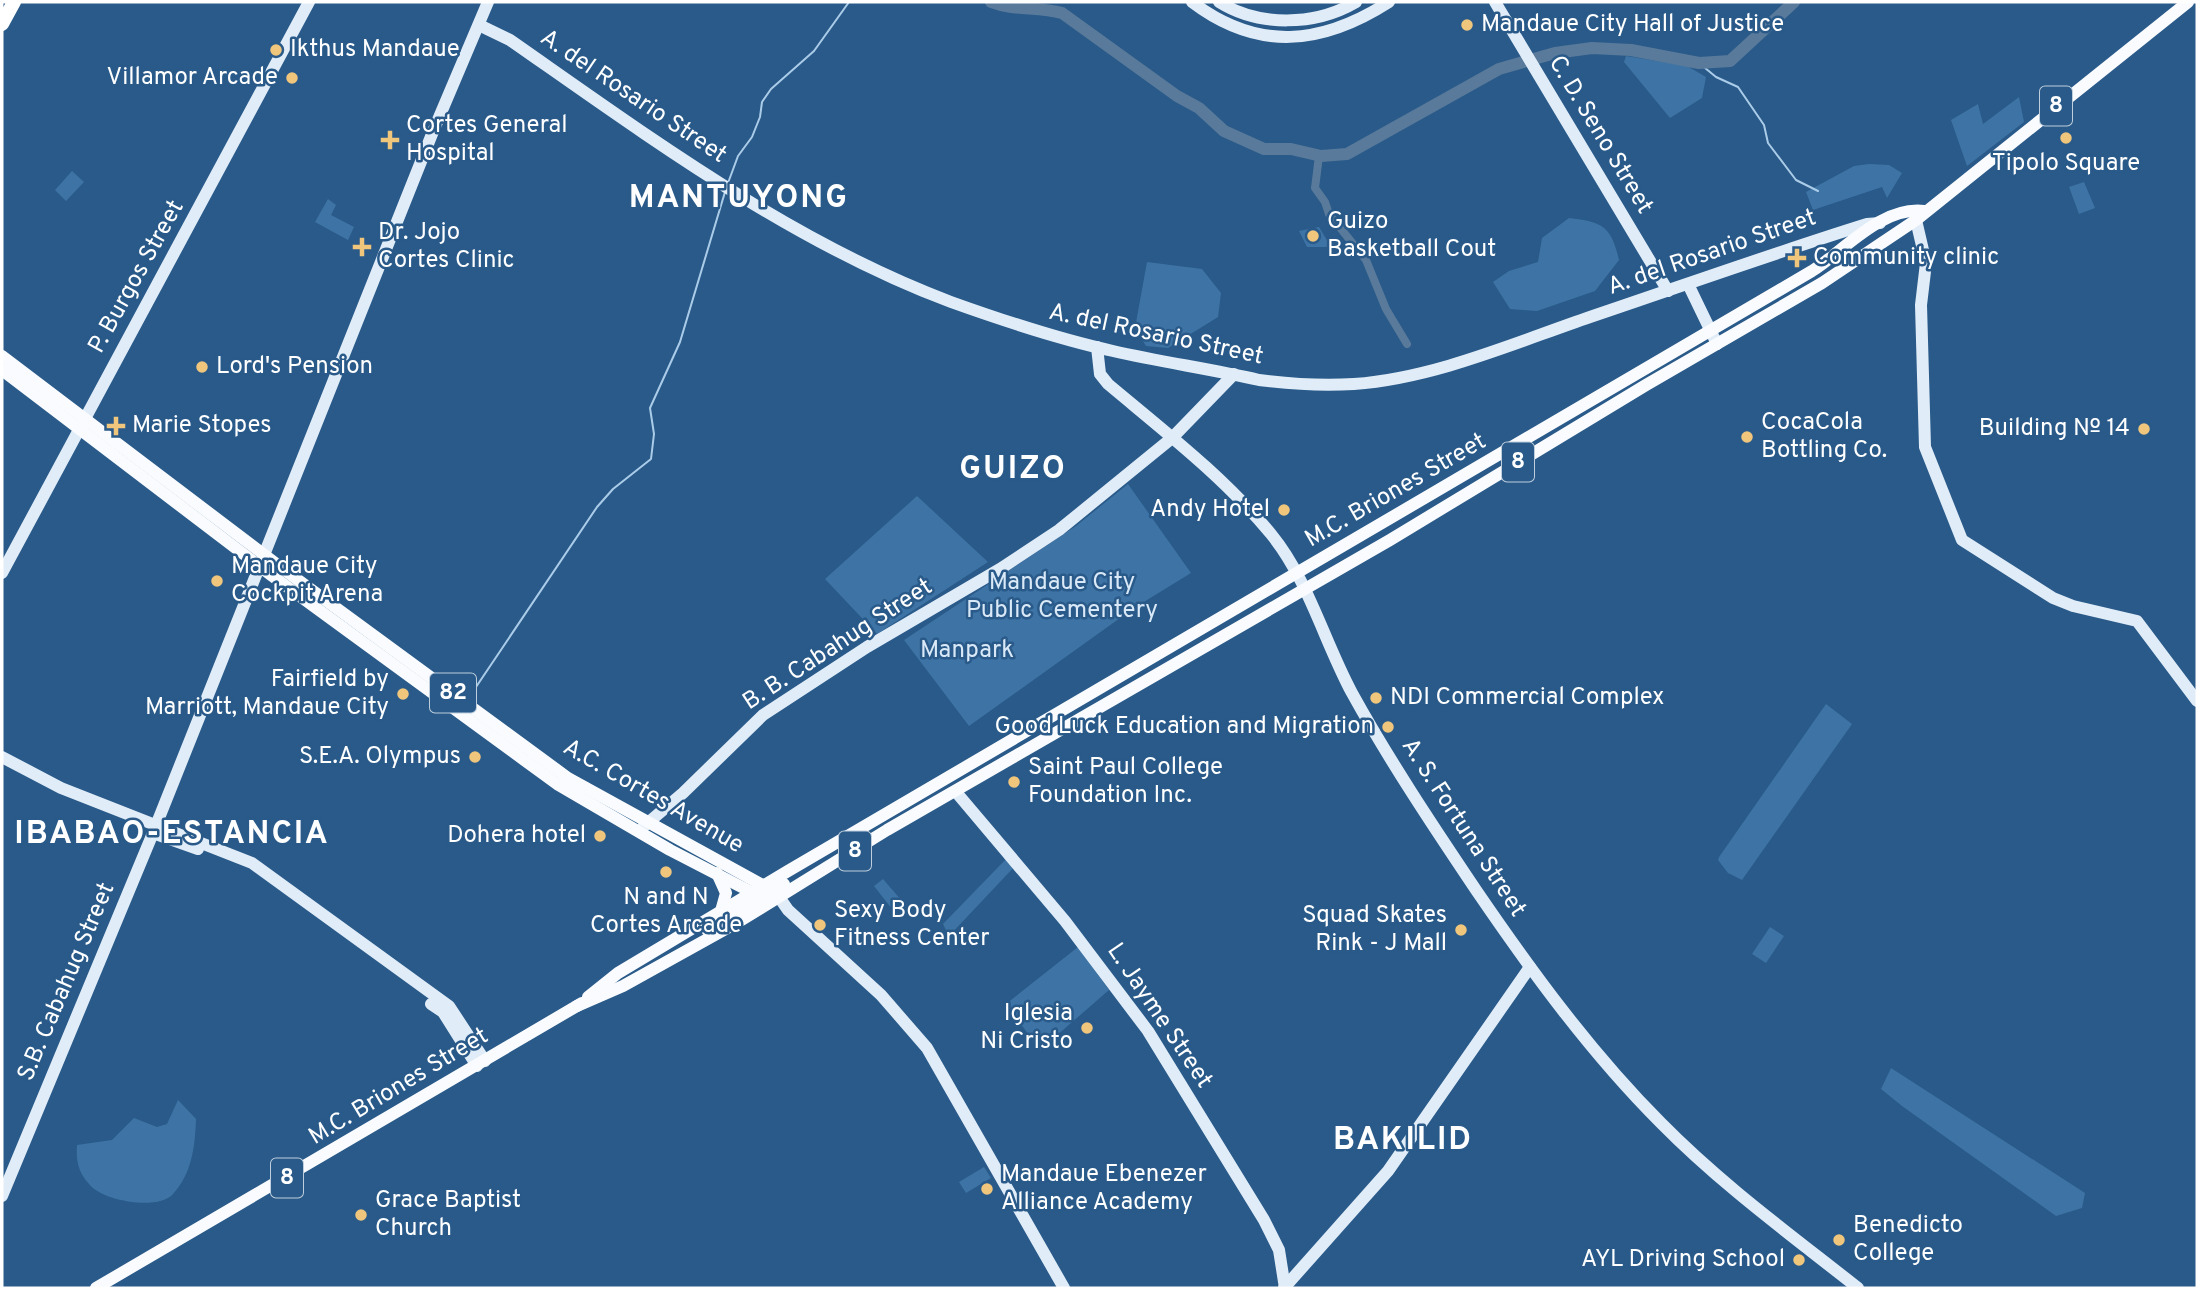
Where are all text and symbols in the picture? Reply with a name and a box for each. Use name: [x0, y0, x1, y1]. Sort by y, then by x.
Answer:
place label: Mandaue City Hall of Justice: [1481, 10, 1784, 40]
marker: Mandaue City Hall of Justice: [1459, 17, 1475, 33]
street label: A. del Rosario Street: [534, 23, 732, 171]
place label: Ikthus Mandaue: [290, 35, 460, 65]
marker: Ikthus Mandaue: [268, 42, 284, 58]
street label: C. D. Seno Street: [1541, 50, 1659, 220]
place label: Villamor Arcade: [107, 63, 278, 93]
marker: Villamor Arcade: [284, 70, 300, 86]
road number: 8: [2040, 86, 2072, 125]
place label: Cortes General Hospital: [406, 111, 567, 169]
marker: Cortes General Hospital: [380, 130, 400, 150]
marker: Tipolo Square: [2058, 130, 2074, 146]
place label: Tipolo Square: [1992, 149, 2140, 179]
district label: MANTUYONG: [629, 179, 849, 219]
street label: P. Burgos Street: [82, 195, 192, 359]
street label: A. del Rosario Street: [1604, 203, 1820, 303]
place label: Guizo Basketball Cout: [1327, 207, 1496, 265]
place label: Dr. Jojo Cortes Clinic: [378, 218, 515, 276]
marker: Guizo Basketball Cout: [1305, 228, 1321, 244]
marker: Dr. Jojo Cortes Clinic: [352, 237, 372, 257]
place label: Community clinic: [1813, 243, 1999, 273]
marker: Community clinic: [1787, 248, 1807, 268]
street label: A. del Rosario Street: [1046, 298, 1266, 372]
place label: Lord's Pension: [216, 352, 373, 382]
marker: Lord's Pension: [194, 359, 210, 375]
place label: CocaCola Bottling Co.: [1761, 408, 1887, 466]
place label: Marie Stopes: [132, 411, 272, 441]
place label: Building № 14: [1979, 414, 2130, 444]
marker: Marie Stopes: [106, 416, 126, 436]
marker: Building № 14: [2136, 421, 2152, 437]
street label: M.C. Briones Street: [1300, 427, 1492, 555]
marker: CocaCola Bottling Co.: [1739, 429, 1755, 445]
road number: 8: [1502, 442, 1534, 482]
district label: GUIZO: [959, 450, 1067, 490]
place label: Andy Hotel: [1150, 495, 1270, 525]
marker: Andy Hotel: [1276, 502, 1292, 518]
place label: Mandaue City Cockpit Arena: [231, 552, 383, 610]
park label: Mandaue City Public Cementery: [966, 568, 1158, 626]
street label: B. B. Cabahug Street: [738, 572, 938, 718]
marker: Mandaue City Cockpit Arena: [209, 573, 225, 589]
park label: Manpark: [920, 636, 1014, 666]
place label: Fairfield by Marriott, Mandaue City: [145, 665, 389, 723]
road number: 82: [430, 674, 476, 712]
place label: NDI Commercial Complex: [1390, 683, 1664, 713]
marker: Fairfield by Marriott, Mandaue City: [395, 686, 411, 702]
marker: NDI Commercial Complex: [1368, 690, 1384, 706]
place label: Good Luck Education and Migration: [994, 712, 1374, 742]
marker: Good Luck Education and Migration: [1380, 719, 1396, 735]
street label: A.C. Cortes Avenue: [557, 733, 749, 861]
street label: A. S. Fortuna Street: [1394, 733, 1532, 923]
place label: S.E.A. Olympus: [299, 742, 461, 772]
marker: S.E.A. Olympus: [467, 749, 483, 765]
place label: Saint Paul College Foundation Inc.: [1028, 753, 1223, 811]
marker: Saint Paul College Foundation Inc.: [1006, 774, 1022, 790]
district label: IBABAO-ESTANCIA: [14, 815, 330, 855]
place label: Dohera hotel: [447, 821, 586, 851]
marker: Dohera hotel: [592, 828, 608, 844]
road number: 8: [839, 832, 871, 870]
marker: N and N Cortes Arcade: [658, 864, 674, 880]
street label: S.B. Cabahug Street: [12, 878, 122, 1086]
place label: N and N Cortes Arcade: [590, 883, 742, 941]
place label: Sexy Body Fitness Center: [834, 896, 990, 954]
place label: Squad Skates Rink - J Mall: [1302, 901, 1447, 959]
marker: Sexy Body Fitness Center: [812, 917, 828, 933]
marker: Squad Skates Rink - J Mall: [1453, 922, 1469, 938]
street label: L. Jayme Street: [1099, 938, 1219, 1094]
place label: Iglesia Ni Cristo: [980, 999, 1073, 1057]
marker: Iglesia Ni Cristo: [1079, 1020, 1095, 1036]
street label: M.C. Briones Street: [304, 1022, 494, 1152]
district label: BAKILID: [1333, 1121, 1473, 1161]
road number: 8: [271, 1158, 303, 1198]
place label: Mandaue Ebenezer Alliance Academy: [1001, 1160, 1207, 1218]
marker: Mandaue Ebenezer Alliance Academy: [979, 1181, 995, 1197]
place label: Grace Baptist Church: [375, 1186, 521, 1244]
marker: Grace Baptist Church: [353, 1207, 369, 1223]
place label: Benedicto College: [1853, 1211, 1963, 1269]
marker: Benedicto College: [1831, 1232, 1847, 1248]
place label: AYL Driving School: [1581, 1245, 1785, 1275]
marker: AYL Driving School: [1791, 1252, 1807, 1268]

